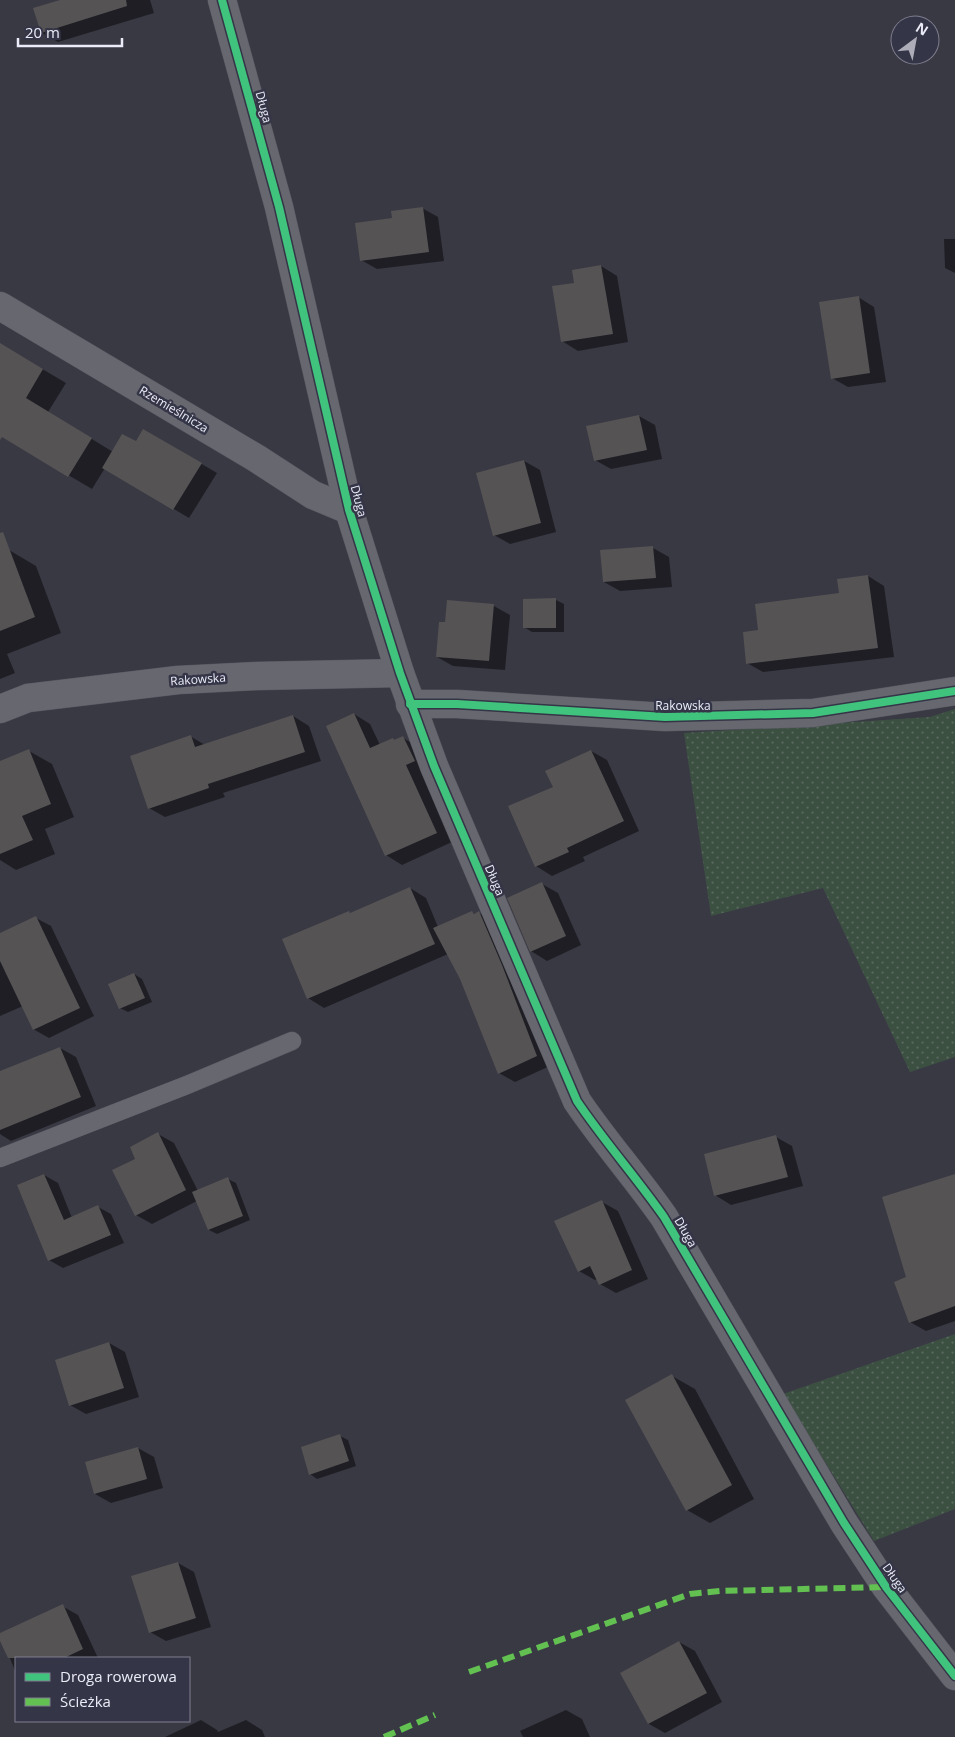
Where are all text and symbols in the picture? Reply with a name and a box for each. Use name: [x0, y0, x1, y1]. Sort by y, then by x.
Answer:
scale bar: [18, 15, 121, 47]
north arrow: [890, 15, 940, 65]
text: N: [912, 17, 932, 40]
text: 20 m: [25, 22, 60, 42]
street label: Długa: [252, 89, 276, 125]
street label: Rzemieślnicza: [136, 382, 212, 436]
street label: Długa: [347, 483, 371, 519]
street label: Rakowska: [170, 669, 226, 689]
street label: Rakowska: [655, 697, 711, 714]
street label: Długa: [481, 862, 509, 898]
street label: Długa: [671, 1214, 701, 1250]
street label: Długa: [879, 1560, 911, 1596]
legend: [15, 1657, 190, 1722]
text: Droga rowerowa: [60, 1666, 177, 1686]
text: Ścieżka: [60, 1691, 111, 1711]

